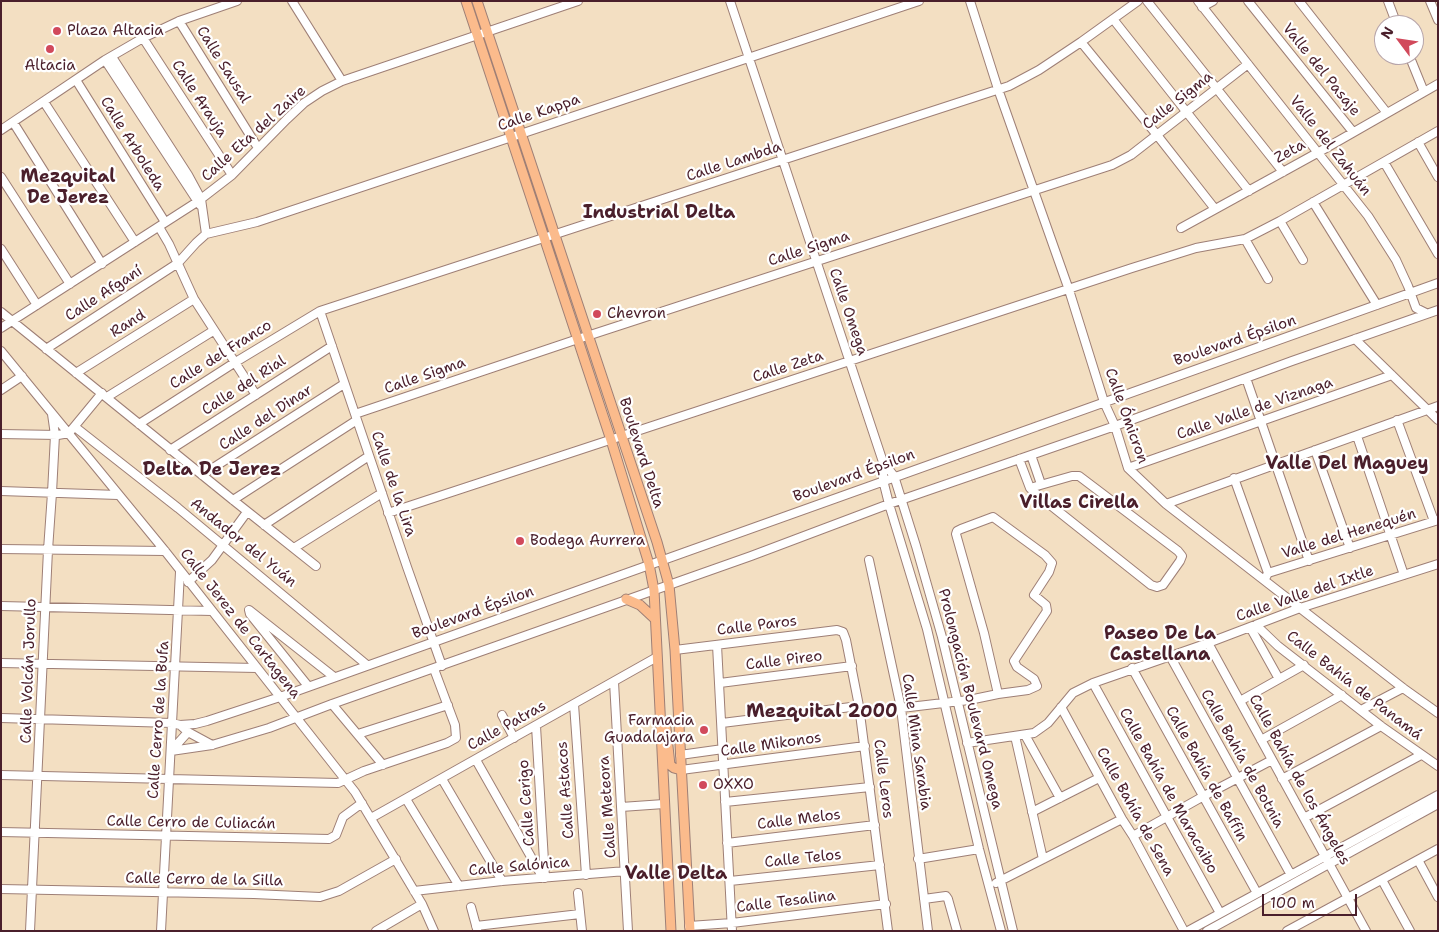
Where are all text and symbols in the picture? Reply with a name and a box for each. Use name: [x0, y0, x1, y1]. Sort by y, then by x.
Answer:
north arrow: [1374, 15, 1424, 65]
street label: Valle del Pasaje: [1278, 20, 1364, 120]
place label: Plaza Altacia: [67, 22, 164, 40]
street label: Calle Sausal: [192, 23, 254, 107]
text: N: [1376, 23, 1398, 42]
marker: Plaza Altacia: [51, 25, 63, 37]
marker: Altacia: [44, 43, 56, 55]
place label: Altacia: [24, 57, 76, 75]
street label: Calle Arauja: [167, 57, 231, 141]
street label: Calle Sigma: [1139, 68, 1217, 134]
street label: Calle Eta del Zaire: [198, 82, 310, 186]
street label: Calle Kappa: [496, 91, 582, 135]
street label: Valle del Zahuán: [1285, 92, 1375, 200]
street label: Calle Arboleda: [96, 94, 168, 194]
street label: Zeta: [1271, 136, 1309, 168]
street label: Calle Lambda: [684, 138, 784, 186]
district label: Mezquital De Jerez: [20, 166, 116, 208]
district label: Industrial Delta: [583, 202, 735, 224]
street label: Calle Sigma: [766, 227, 852, 271]
street label: Calle Afganí: [62, 262, 146, 326]
street label: Calle Omega: [825, 266, 871, 358]
place label: Chevron: [607, 305, 666, 323]
street label: Rand: [107, 306, 149, 342]
marker: Chevron: [591, 308, 603, 320]
street label: Boulevard Épsilon: [1171, 312, 1299, 370]
street label: Calle del Franco: [167, 316, 275, 394]
street label: Calle Zeta: [750, 347, 826, 387]
street label: Calle del Rial: [199, 352, 289, 420]
street label: Calle Sigma: [382, 354, 468, 398]
street label: Calle Ómicron: [1100, 366, 1152, 466]
street label: Calle Valle de Viznaga: [1175, 374, 1335, 444]
street label: Calle del Dinar: [216, 381, 316, 455]
street label: Boulevard Delta: [615, 395, 667, 511]
street label: Calle de la Lira: [367, 429, 419, 539]
street label: Boulevard Épsilon: [791, 446, 917, 506]
district label: Valle Del Maguey: [1265, 453, 1429, 475]
district label: Delta De Jerez: [143, 459, 281, 481]
district label: Villas Cirella: [1019, 492, 1139, 514]
street label: Andador del Yuán: [186, 495, 300, 591]
street label: Valle del Henequén: [1280, 505, 1418, 563]
place label: Bodega Aurrera: [530, 532, 645, 550]
marker: Bodega Aurrera: [514, 535, 526, 547]
street label: Calle Jerez de Cartagena: [176, 545, 304, 703]
street label: Calle Valle del Ixtle: [1234, 562, 1376, 626]
street label: Boulevard Épsilon: [410, 583, 536, 643]
street label: Prolongación Boulevard Omega: [934, 587, 1006, 811]
street label: Calle Volcán Jorullo: [17, 598, 41, 744]
street label: Calle Paros: [716, 612, 798, 640]
district label: Paseo De La Castellana: [1104, 623, 1216, 666]
street label: Calle Bahía de Panamá: [1283, 627, 1425, 745]
street label: Calle Cerro de la Bufa: [144, 640, 174, 800]
street label: Calle Pireo: [745, 647, 823, 675]
street label: Calle Mina Sarabia: [898, 673, 934, 811]
street label: Calle Bahía de Botnia: [1196, 687, 1288, 831]
street label: Calle Bahía de los Ángeles: [1244, 691, 1354, 869]
street label: Calle Patras: [465, 697, 549, 755]
district label: Mezquital 2000: [746, 701, 898, 723]
street label: Calle Bahía de Baffin: [1161, 703, 1251, 845]
street label: Calle Bahía de Maracaibo: [1115, 705, 1221, 877]
place label: Farmacia Guadalajara: [604, 712, 694, 747]
marker: Farmacia Guadalajara: [698, 724, 710, 736]
street label: Calle Mikonos: [719, 729, 823, 761]
street label: Calle Leros: [869, 738, 897, 820]
street label: Calle Astacos: [554, 741, 578, 839]
street label: Calle Bahía de Sena: [1092, 745, 1178, 879]
street label: Calle Meteora: [595, 755, 621, 859]
street label: Calle Cerigo: [515, 759, 539, 847]
place label: OXXO: [713, 776, 754, 794]
marker: OXXO: [697, 779, 709, 791]
street label: Calle Melos: [756, 806, 842, 834]
street label: Calle Cerro de Culiacán: [106, 813, 276, 833]
street label: Calle Telos: [764, 846, 842, 872]
street label: Calle Salónica: [468, 854, 570, 880]
district label: Valle Delta: [625, 863, 727, 885]
street label: Calle Cerro de la Silla: [125, 870, 283, 890]
scale bar: [1264, 884, 1359, 916]
street label: Calle Tesalina: [735, 887, 837, 917]
text: 100 m: [1270, 893, 1315, 913]

